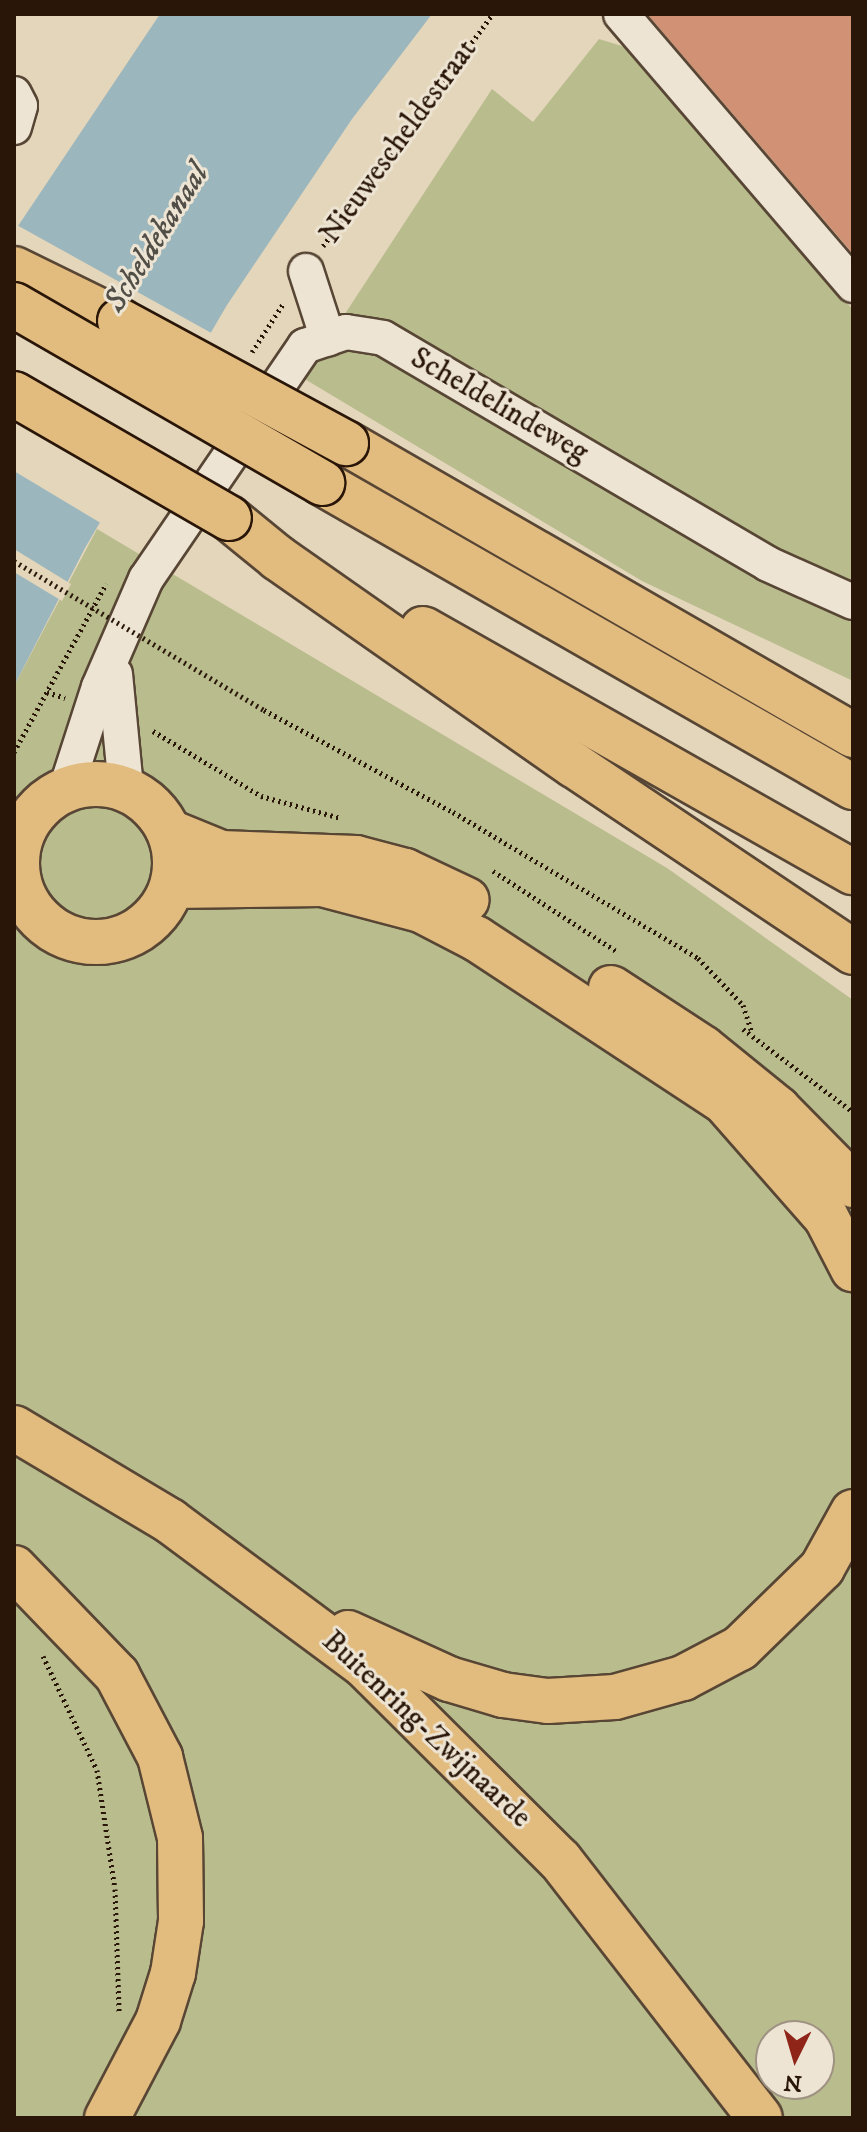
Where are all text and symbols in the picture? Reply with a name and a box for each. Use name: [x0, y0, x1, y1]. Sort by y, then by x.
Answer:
street label: Nieuwescheldestraat: [313, 33, 485, 251]
water label: Scheldekanaal: [96, 157, 218, 319]
street label: Scheldelindeweg: [404, 341, 594, 471]
street label: Buitenring-Zwijnaarde: [314, 1624, 538, 1836]
north arrow: [755, 2020, 835, 2100]
text: N: [783, 2068, 803, 2097]

